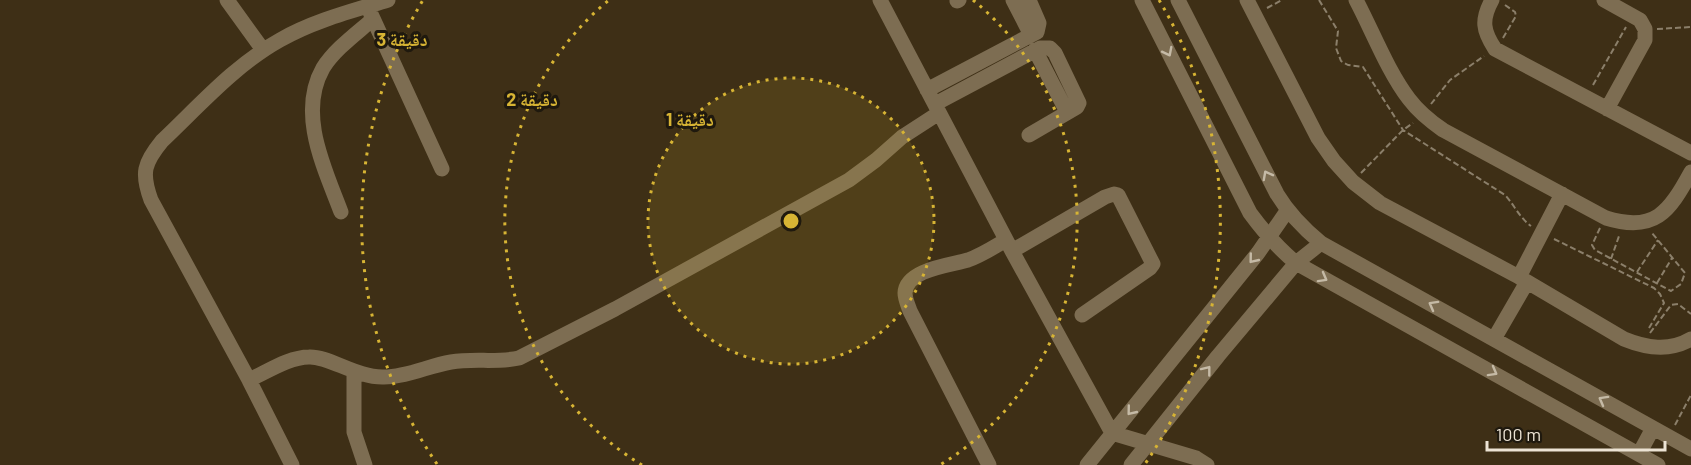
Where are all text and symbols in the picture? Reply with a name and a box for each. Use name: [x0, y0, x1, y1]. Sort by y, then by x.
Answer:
text: 3 دقيقة: [376, 28, 428, 50]
one-way arrow: [1161, 46, 1173, 57]
text: 2 دقيقة: [506, 88, 558, 110]
text: 1 دقيقة: [666, 108, 714, 130]
one-way arrow: [1263, 171, 1274, 181]
centre of rings: [781, 211, 801, 231]
one-way arrow: [1250, 252, 1261, 263]
one-way arrow: [1317, 271, 1327, 282]
one-way arrow: [1429, 301, 1439, 312]
one-way arrow: [1487, 365, 1497, 376]
one-way arrow: [1199, 366, 1210, 377]
one-way arrow: [1599, 396, 1609, 407]
one-way arrow: [1127, 404, 1138, 415]
scale bar: [1487, 414, 1666, 452]
text: 100 m: [1496, 423, 1541, 445]

